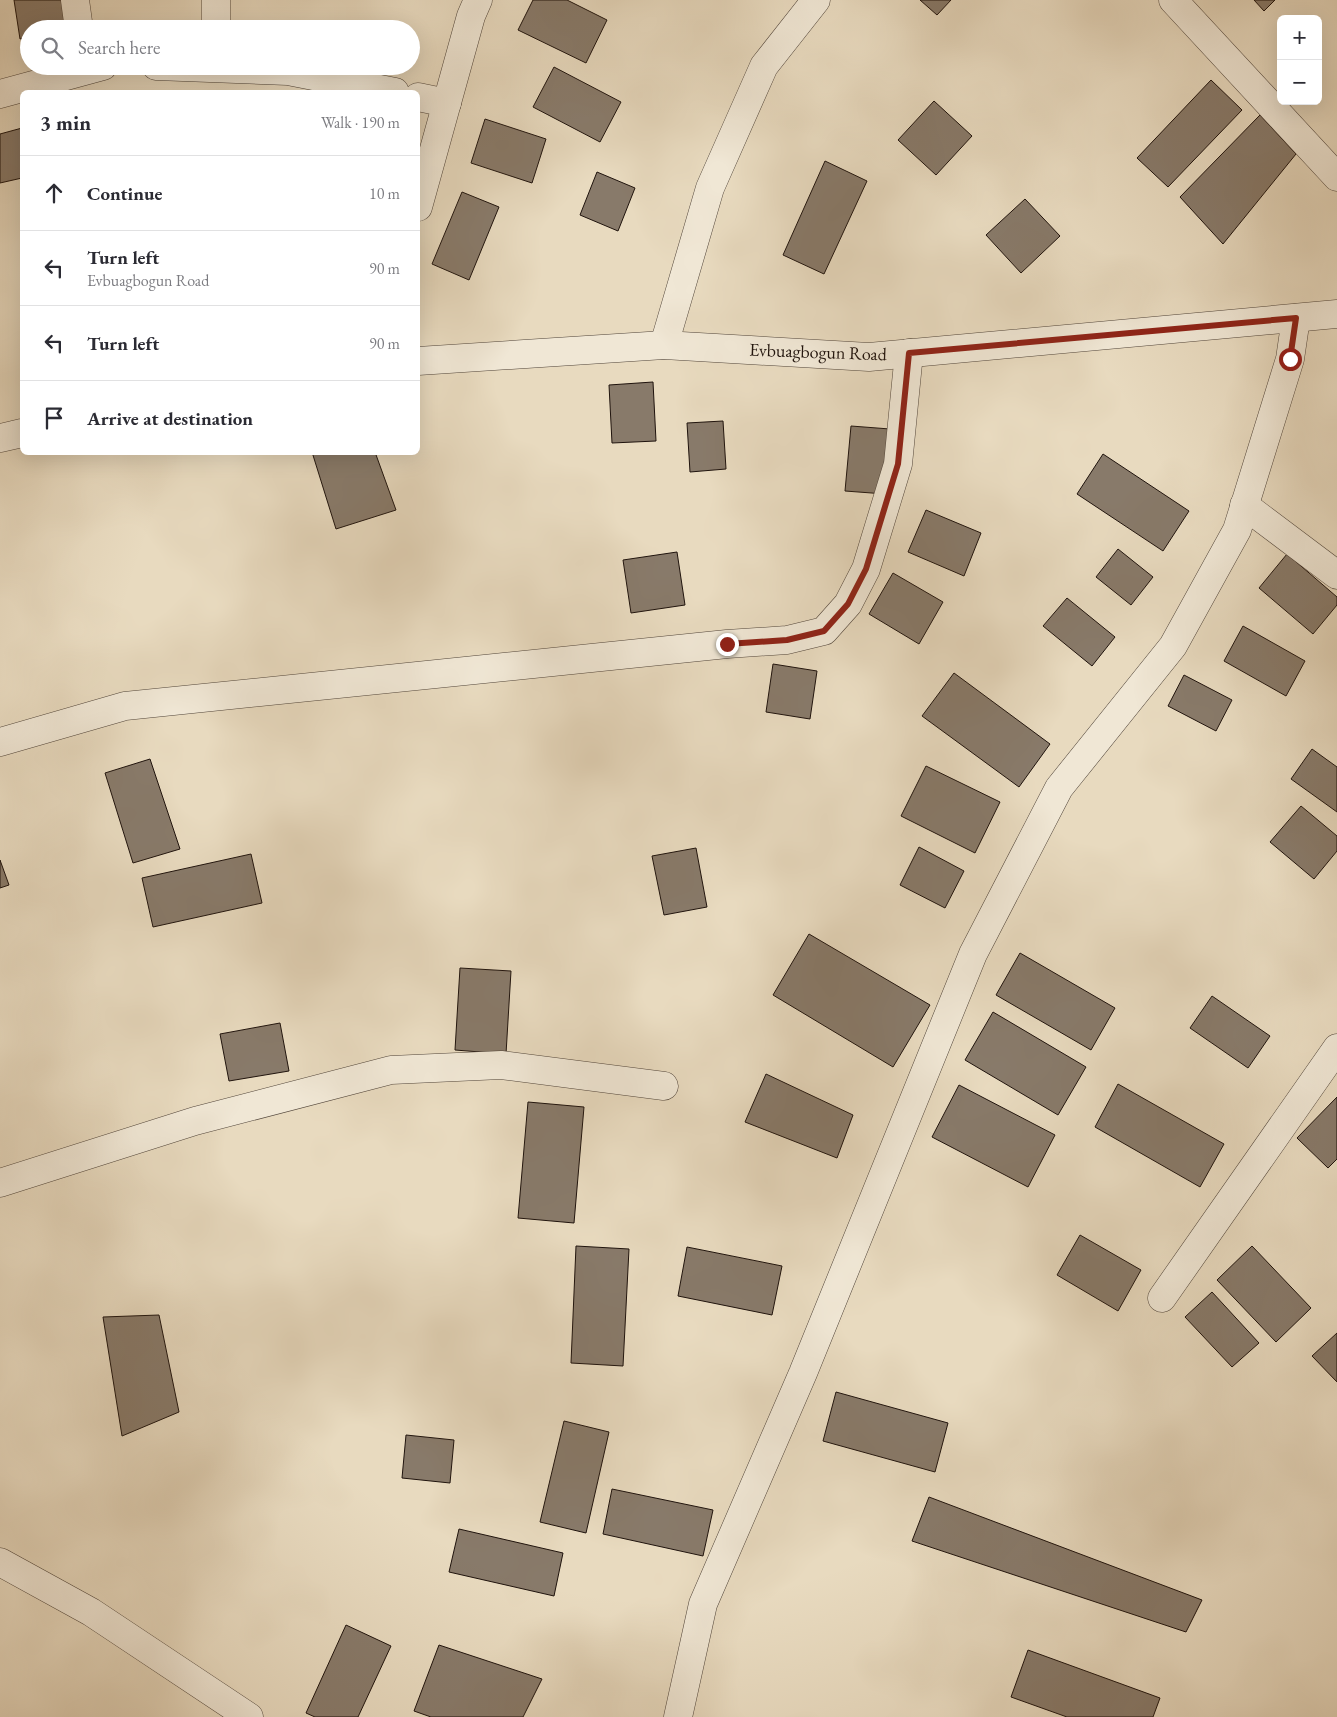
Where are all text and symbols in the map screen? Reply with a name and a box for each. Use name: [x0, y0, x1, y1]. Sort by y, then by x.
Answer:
map controls: [1277, 15, 1322, 105]
button: +: [1277, 15, 1322, 60]
search box: [20, 20, 420, 75]
icon: search: [38, 34, 66, 62]
text: Search here: [78, 35, 160, 60]
button: −: [1277, 60, 1322, 105]
text: 3 min: [40, 109, 91, 136]
text: Walk · 190 m: [321, 112, 400, 133]
icon: ahead: [40, 179, 68, 207]
text: Continue: [87, 181, 162, 206]
text: 10 m: [369, 183, 400, 204]
text: Turn left: [87, 245, 159, 270]
icon: left: [40, 254, 68, 282]
text: 90 m: [369, 258, 400, 279]
text: Evbuagbogun Road: [87, 270, 209, 291]
icon: left: [40, 329, 68, 357]
text: Turn left: [87, 331, 159, 356]
text: 90 m: [369, 333, 400, 354]
street label: Evbuagbogun Road: [749, 338, 888, 365]
route start: [1279, 348, 1302, 371]
icon: arrive: [40, 404, 68, 432]
text: Arrive at destination: [87, 406, 253, 431]
route end: [716, 633, 739, 656]

